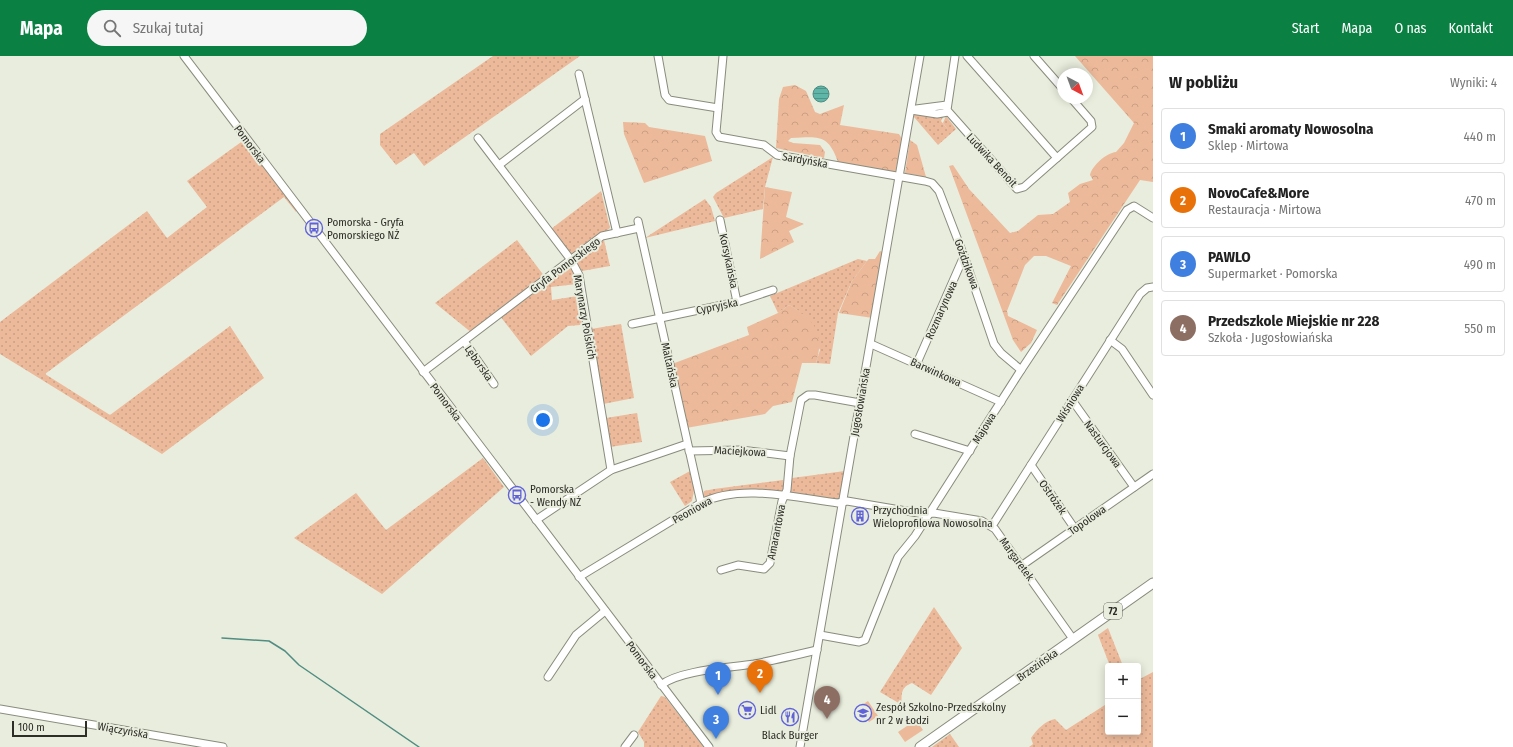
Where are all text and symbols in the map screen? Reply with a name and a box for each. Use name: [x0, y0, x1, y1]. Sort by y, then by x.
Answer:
search box: [87, 10, 367, 46]
text: Mapa: [20, 17, 63, 40]
icon: search: [101, 17, 123, 39]
text: Szukaj tutaj: [133, 19, 203, 37]
text: Start: [1292, 20, 1319, 37]
text: Mapa: [1341, 20, 1372, 37]
text: O nas: [1394, 20, 1427, 37]
text: Kontakt: [1449, 20, 1493, 37]
north arrow: [1057, 68, 1093, 104]
text: W pobliżu: [1169, 72, 1238, 93]
text: Wyniki: 4: [1450, 75, 1497, 90]
text: Smaki aromaty Nowosolna: [1208, 120, 1374, 138]
street label: Pomorska: [231, 123, 268, 166]
text: 1: [1180, 129, 1186, 144]
text: 440 m: [1464, 129, 1496, 144]
street label: Ludwika Benoit: [963, 131, 1020, 190]
text: Sklep · Mirtowa: [1208, 138, 1289, 153]
street label: Sardyńska: [781, 150, 829, 171]
text: NovoCafe&More: [1208, 184, 1309, 202]
text: 2: [1180, 193, 1186, 208]
text: 470 m: [1465, 193, 1496, 208]
text: Restauracja · Mirtowa: [1208, 202, 1321, 217]
place label: Pomorska - Gryfa Pomorskiego NŻ: [327, 216, 404, 242]
bus stop icon: Pomorska - Gryfa Pomorskiego NŻ: [304, 218, 324, 238]
street label: Korsykańska: [716, 232, 741, 290]
street label: Gryfa Pomorskiego: [528, 235, 603, 296]
street label: Goździkowa: [951, 237, 982, 291]
text: PAWLO: [1208, 248, 1251, 266]
text: 3: [1180, 257, 1186, 272]
text: 490 m: [1464, 257, 1496, 272]
text: Supermarket · Pomorska: [1208, 266, 1338, 281]
street label: Marynarzy Polskich: [571, 274, 598, 361]
street label: Rozmarynowa: [923, 279, 960, 341]
street label: Cypryjska: [695, 296, 739, 317]
text: Przedszkole Miejskie nr 228: [1208, 312, 1379, 330]
text: 4: [1180, 321, 1186, 336]
text: 550 m: [1464, 321, 1496, 336]
text: Szkoła · Jugosłowiańska: [1208, 330, 1333, 345]
street label: Maltańska: [658, 341, 681, 389]
street label: Lęborska: [462, 343, 496, 384]
street label: Barwinkowa: [908, 355, 963, 389]
street label: Jugosłowiańska: [848, 367, 873, 437]
street label: Pomorska: [427, 381, 464, 424]
street label: Wiśniowa: [1054, 382, 1087, 425]
your location: [533, 410, 553, 430]
street label: Majowa: [970, 410, 999, 446]
street label: Nasturcjowa: [1081, 418, 1124, 470]
street label: Maciejkowa: [714, 444, 766, 459]
street label: Ostróżek: [1036, 477, 1070, 518]
place label: Pomorska - Wendy NŻ: [530, 483, 581, 509]
bus stop icon: Pomorska - Wendy NŻ: [507, 485, 527, 505]
street label: Peoniowa: [670, 494, 714, 527]
street label: Amarantowa: [765, 503, 788, 561]
street label: Topolowa: [1066, 503, 1109, 538]
place label: Przychodnia Wieloprofilowa Nowosolna: [873, 504, 993, 530]
building icon: Przychodnia Wieloprofilowa Nowosolna: [850, 506, 870, 526]
street label: Margaretek: [997, 535, 1037, 584]
road number: 72: [1104, 603, 1122, 619]
street label: Pomorska: [623, 639, 660, 682]
street label: Brzezińska: [1014, 647, 1060, 684]
pin: 2: [747, 660, 773, 693]
pin: 1: [705, 662, 731, 695]
map controls: [1105, 663, 1141, 735]
button: +: [1105, 663, 1141, 699]
pin: 4: [814, 686, 840, 719]
button: −: [1105, 699, 1141, 735]
supermarket icon: Lidl: [737, 700, 757, 720]
place label: Zespół Szkolno-Przedszkolny nr 2 w Łodzi: [876, 701, 1006, 727]
school or university icon: Zespół Szkolno-Przedszkolny nr 2 w Łodzi: [853, 703, 873, 723]
place label: Lidl: [760, 704, 777, 717]
pin: 3: [703, 706, 729, 739]
restaurant icon: Black Burger: [780, 707, 800, 727]
scale bar: [12, 719, 87, 738]
street label: Wiączyńska: [97, 720, 149, 741]
text: 100 m: [18, 721, 45, 734]
place label: Black Burger: [762, 729, 818, 742]

